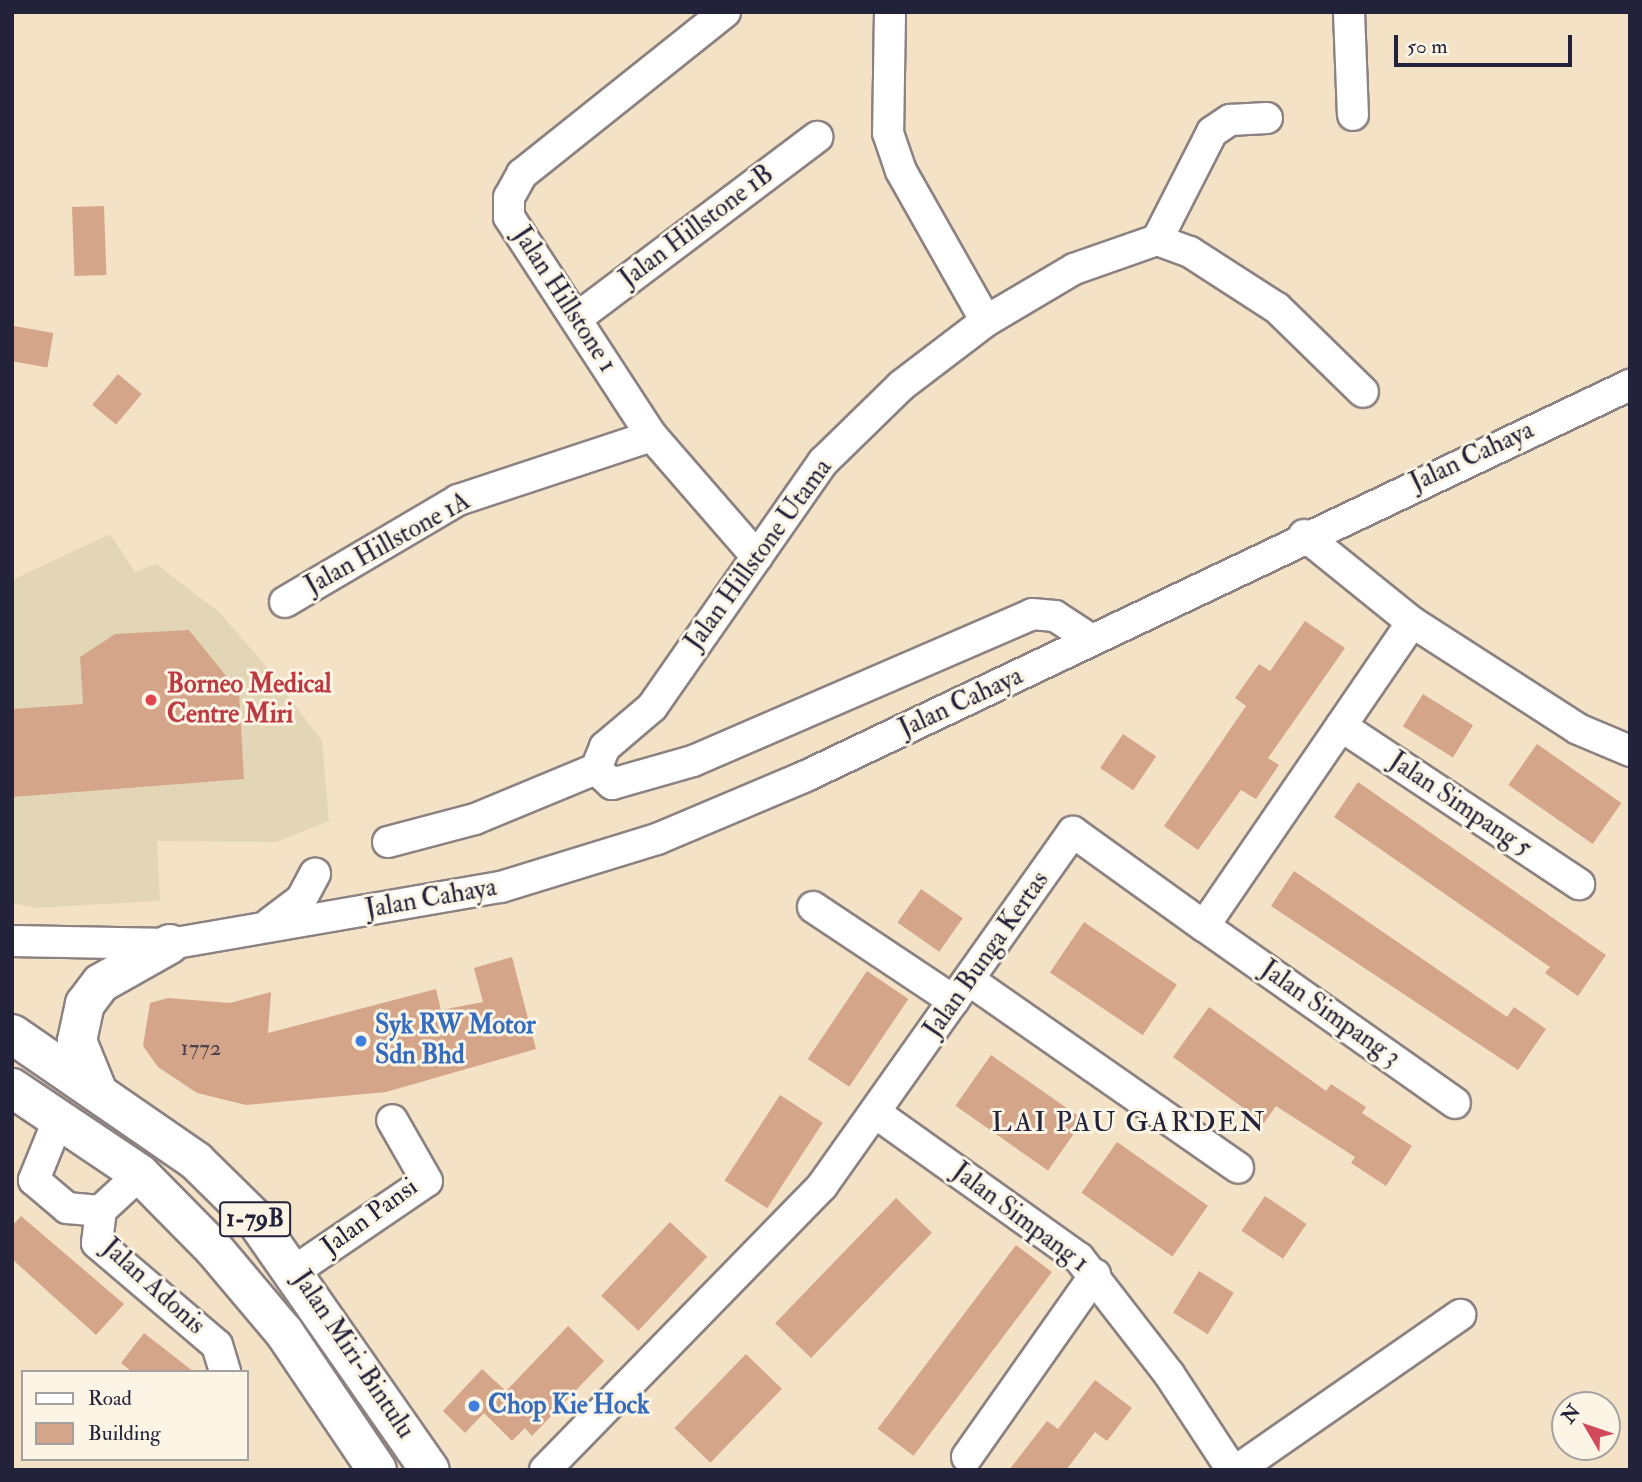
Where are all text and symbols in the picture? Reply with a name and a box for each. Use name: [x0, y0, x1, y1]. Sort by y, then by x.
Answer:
scale bar: [1397, 21, 1576, 65]
text: 50 m: [1407, 33, 1448, 60]
street label: Jalan Hillstone 1B: [614, 159, 780, 295]
street label: Jalan Hillstone 1: [505, 221, 623, 379]
street label: Jalan Cahaya: [1405, 415, 1539, 499]
street label: Jalan Hillstone Utama: [679, 453, 839, 657]
street label: Jalan Hillstone 1A: [300, 486, 476, 602]
street label: Jalan Cahaya: [894, 661, 1028, 745]
place label: Borneo Medical Centre Miri: [167, 669, 332, 730]
marker: Borneo Medical Centre Miri: [141, 690, 161, 710]
street label: Jalan Simpang 5: [1383, 746, 1537, 864]
street label: Jalan Bunga Kertas: [918, 866, 1056, 1044]
street label: Jalan Cahaya: [363, 872, 499, 926]
street label: Jalan Simpang 3: [1254, 954, 1406, 1074]
place label: Syk RW Motor Sdn Bhd: [375, 1010, 536, 1072]
marker: Syk RW Motor Sdn Bhd: [353, 1033, 369, 1049]
house number: 1772: [181, 1034, 221, 1062]
district label: LAI PAU GARDEN: [993, 1106, 1265, 1140]
street label: Jalan Simpang 1: [946, 1156, 1094, 1280]
street label: Jalan Pansi: [316, 1172, 424, 1262]
road number: 1-79B: [218, 1198, 292, 1240]
street label: Jalan Adonis: [95, 1233, 211, 1341]
street label: Jalan Miri-Bintulu: [285, 1265, 421, 1445]
legend: [21, 1370, 248, 1461]
text: Road: [88, 1385, 132, 1412]
place label: Chop Kie Hock: [488, 1390, 650, 1422]
north arrow: [1551, 1391, 1621, 1461]
marker: Chop Kie Hock: [466, 1398, 482, 1414]
text: N: [1557, 1400, 1586, 1428]
text: Building: [88, 1420, 161, 1447]

